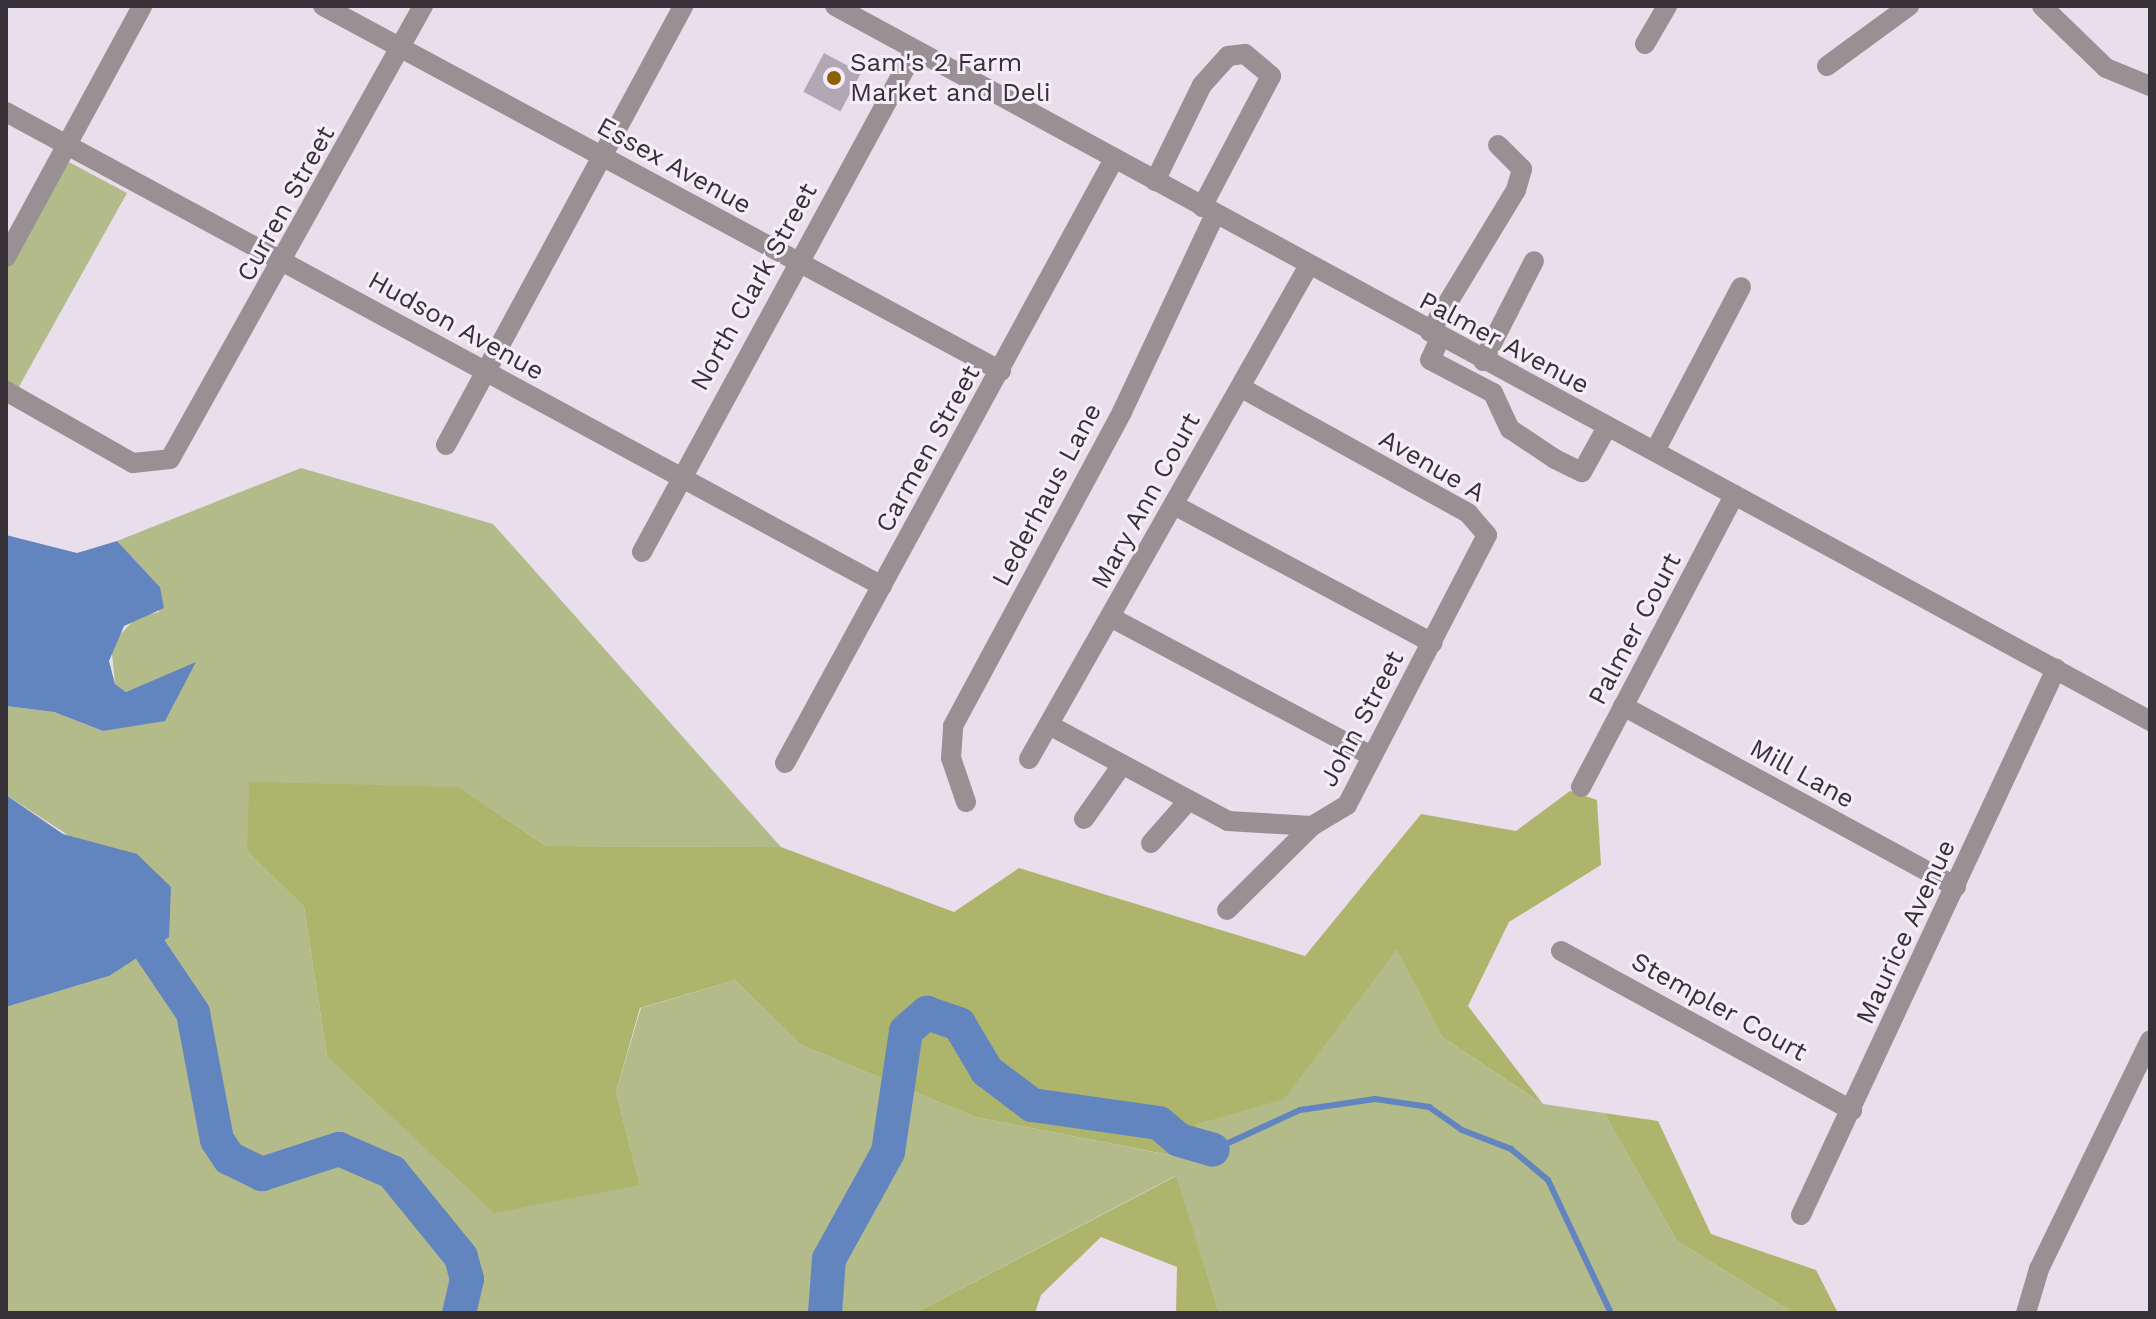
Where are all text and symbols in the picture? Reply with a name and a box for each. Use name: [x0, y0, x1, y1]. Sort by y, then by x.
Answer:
place label: Sam's 2 Farm Market and Deli: [850, 47, 1051, 108]
marker: Sam's 2 Farm Market and Deli: [825, 69, 843, 87]
street label: Essex Avenue: [591, 110, 757, 222]
street label: Curren Street: [230, 121, 342, 287]
street label: North Clark Street: [684, 177, 824, 397]
street label: Hudson Avenue: [362, 264, 550, 388]
street label: Palmer Avenue: [1413, 285, 1595, 401]
street label: Carmen Street: [869, 360, 987, 538]
street label: Lederhaus Lane: [986, 398, 1108, 592]
street label: Mary Ann Court: [1084, 407, 1208, 595]
street label: Avenue A: [1373, 423, 1491, 509]
street label: Palmer Court: [1582, 548, 1688, 710]
street label: John Street: [1313, 646, 1411, 792]
street label: Mill Lane: [1744, 732, 1860, 816]
street label: Maurice Avenue: [1849, 834, 1963, 1030]
street label: Stempler Court: [1626, 946, 1812, 1068]

